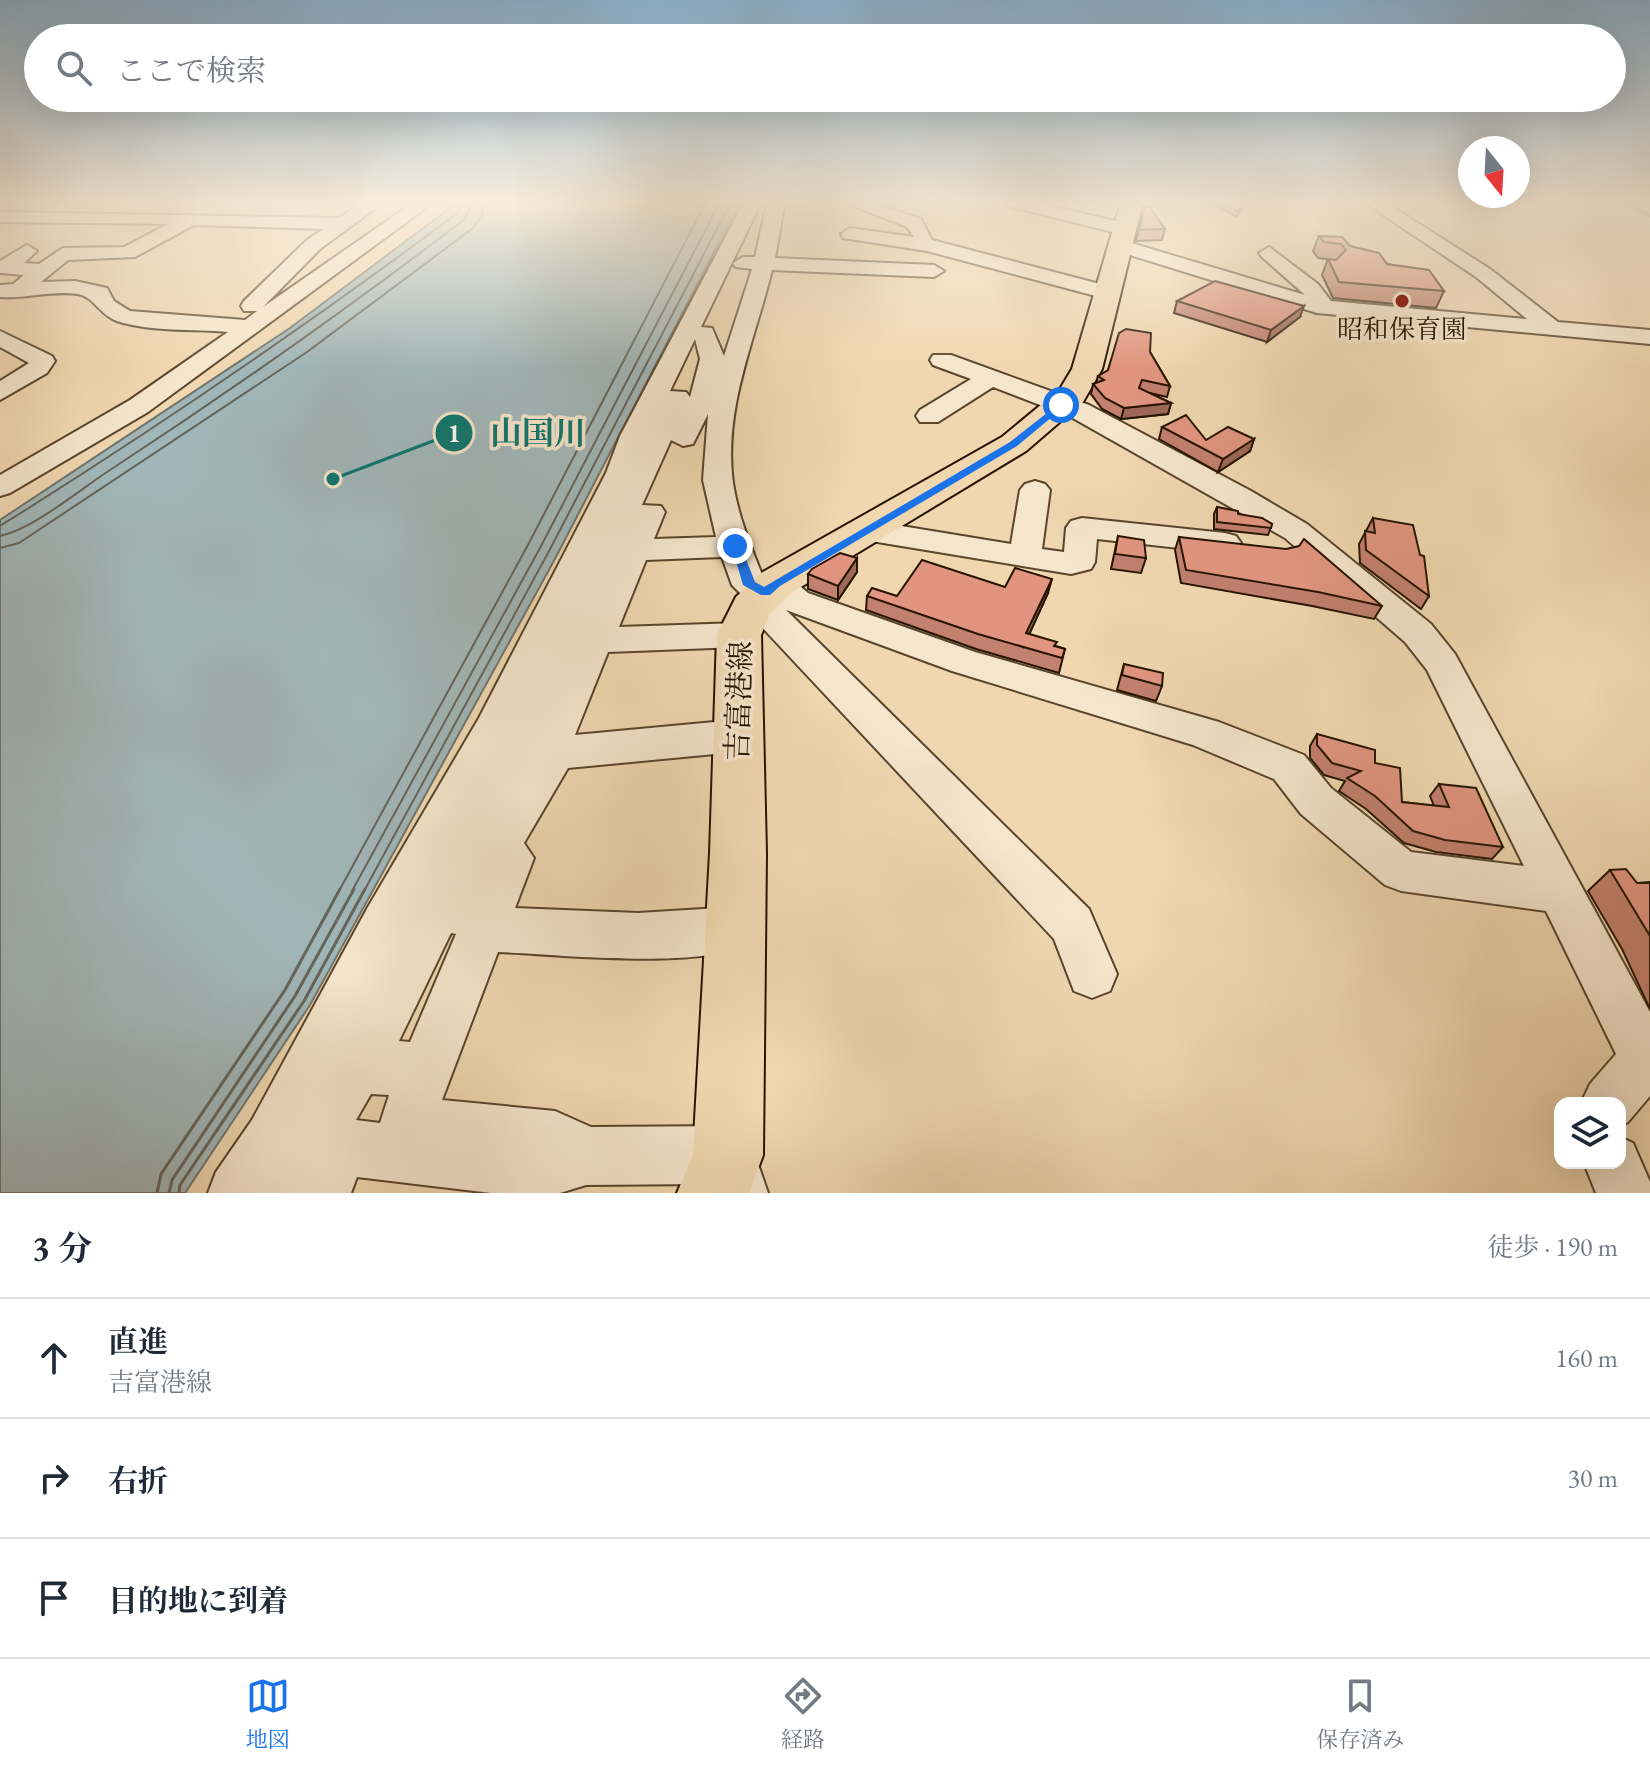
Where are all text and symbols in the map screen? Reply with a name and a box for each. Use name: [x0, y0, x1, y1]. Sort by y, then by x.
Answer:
search box: [24, 24, 1626, 112]
icon: search: [52, 46, 96, 90]
text: ここで検索: [116, 51, 266, 90]
north arrow: [1458, 136, 1530, 208]
marker: 昭和保育園: [1393, 292, 1411, 310]
place label: 昭和保育園: [1337, 312, 1467, 346]
route start: [1043, 387, 1079, 423]
callout: 山国川: [434, 405, 602, 461]
text: 山国川: [490, 412, 586, 454]
text: 1: [448, 418, 460, 449]
route end: [717, 528, 753, 564]
street label: 吉富港線: [717, 640, 760, 762]
map controls: [1554, 1097, 1626, 1169]
button: layers: [1554, 1097, 1626, 1169]
text: 3 分: [32, 1226, 92, 1270]
text: 徒歩 · 190 m: [1488, 1230, 1618, 1264]
text: 直進: [108, 1322, 168, 1361]
icon: ahead: [32, 1336, 76, 1380]
text: 160 m: [1555, 1341, 1618, 1375]
text: 吉富港線: [108, 1365, 212, 1399]
icon: right: [32, 1456, 76, 1500]
text: 右折: [108, 1461, 168, 1500]
text: 30 m: [1568, 1461, 1618, 1495]
icon: arrive: [32, 1576, 76, 1620]
text: 目的地に到着: [108, 1581, 288, 1620]
tab: 地図: [246, 1674, 290, 1754]
tab: 経路: [781, 1674, 825, 1754]
tab: 保存済み: [1316, 1674, 1404, 1754]

